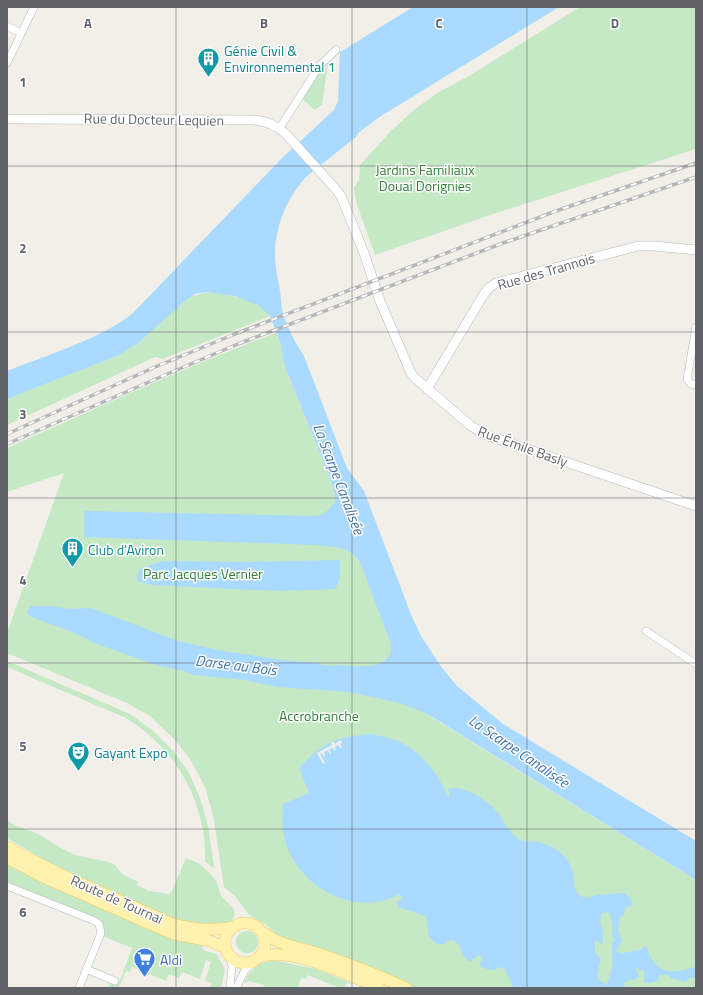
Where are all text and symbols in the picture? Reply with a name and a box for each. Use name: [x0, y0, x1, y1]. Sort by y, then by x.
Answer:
text: A: [84, 13, 92, 33]
text: B: [260, 13, 268, 33]
text: C: [435, 13, 443, 33]
text: D: [611, 13, 619, 33]
place label: Génie Civil & Environnemental 1: [224, 40, 336, 77]
building icon: Génie Civil & Environnemental 1: [195, 45, 221, 78]
text: 1: [19, 72, 27, 92]
street label: Rue du Docteur Lequien: [84, 107, 224, 131]
park label: Jardins Familiaux Douai Dorignies: [375, 159, 475, 196]
text: 2: [19, 238, 27, 258]
street label: Rue des Trannois: [495, 247, 597, 295]
text: 3: [19, 404, 27, 424]
water label: La Scarpe Canalisée: [307, 420, 371, 539]
street label: Rue Émile Basly: [475, 420, 571, 472]
building icon: Club d'Aviron: [59, 536, 85, 569]
place label: Club d'Aviron: [88, 539, 164, 560]
park label: Parc Jacques Vernier: [143, 563, 263, 584]
text: 4: [19, 570, 27, 590]
water label: Darse au Bois: [194, 649, 280, 682]
park label: Accrobranche: [279, 705, 359, 726]
water label: La Scarpe Canalisée: [464, 709, 575, 794]
text: 5: [19, 736, 27, 756]
theatre icon: Gayant Expo: [66, 739, 92, 772]
place label: Gayant Expo: [94, 742, 168, 763]
street label: Route de Tournai: [67, 869, 167, 929]
text: 6: [19, 902, 27, 922]
supermarket icon: Aldi: [131, 946, 157, 979]
place label: Aldi: [160, 949, 182, 970]

